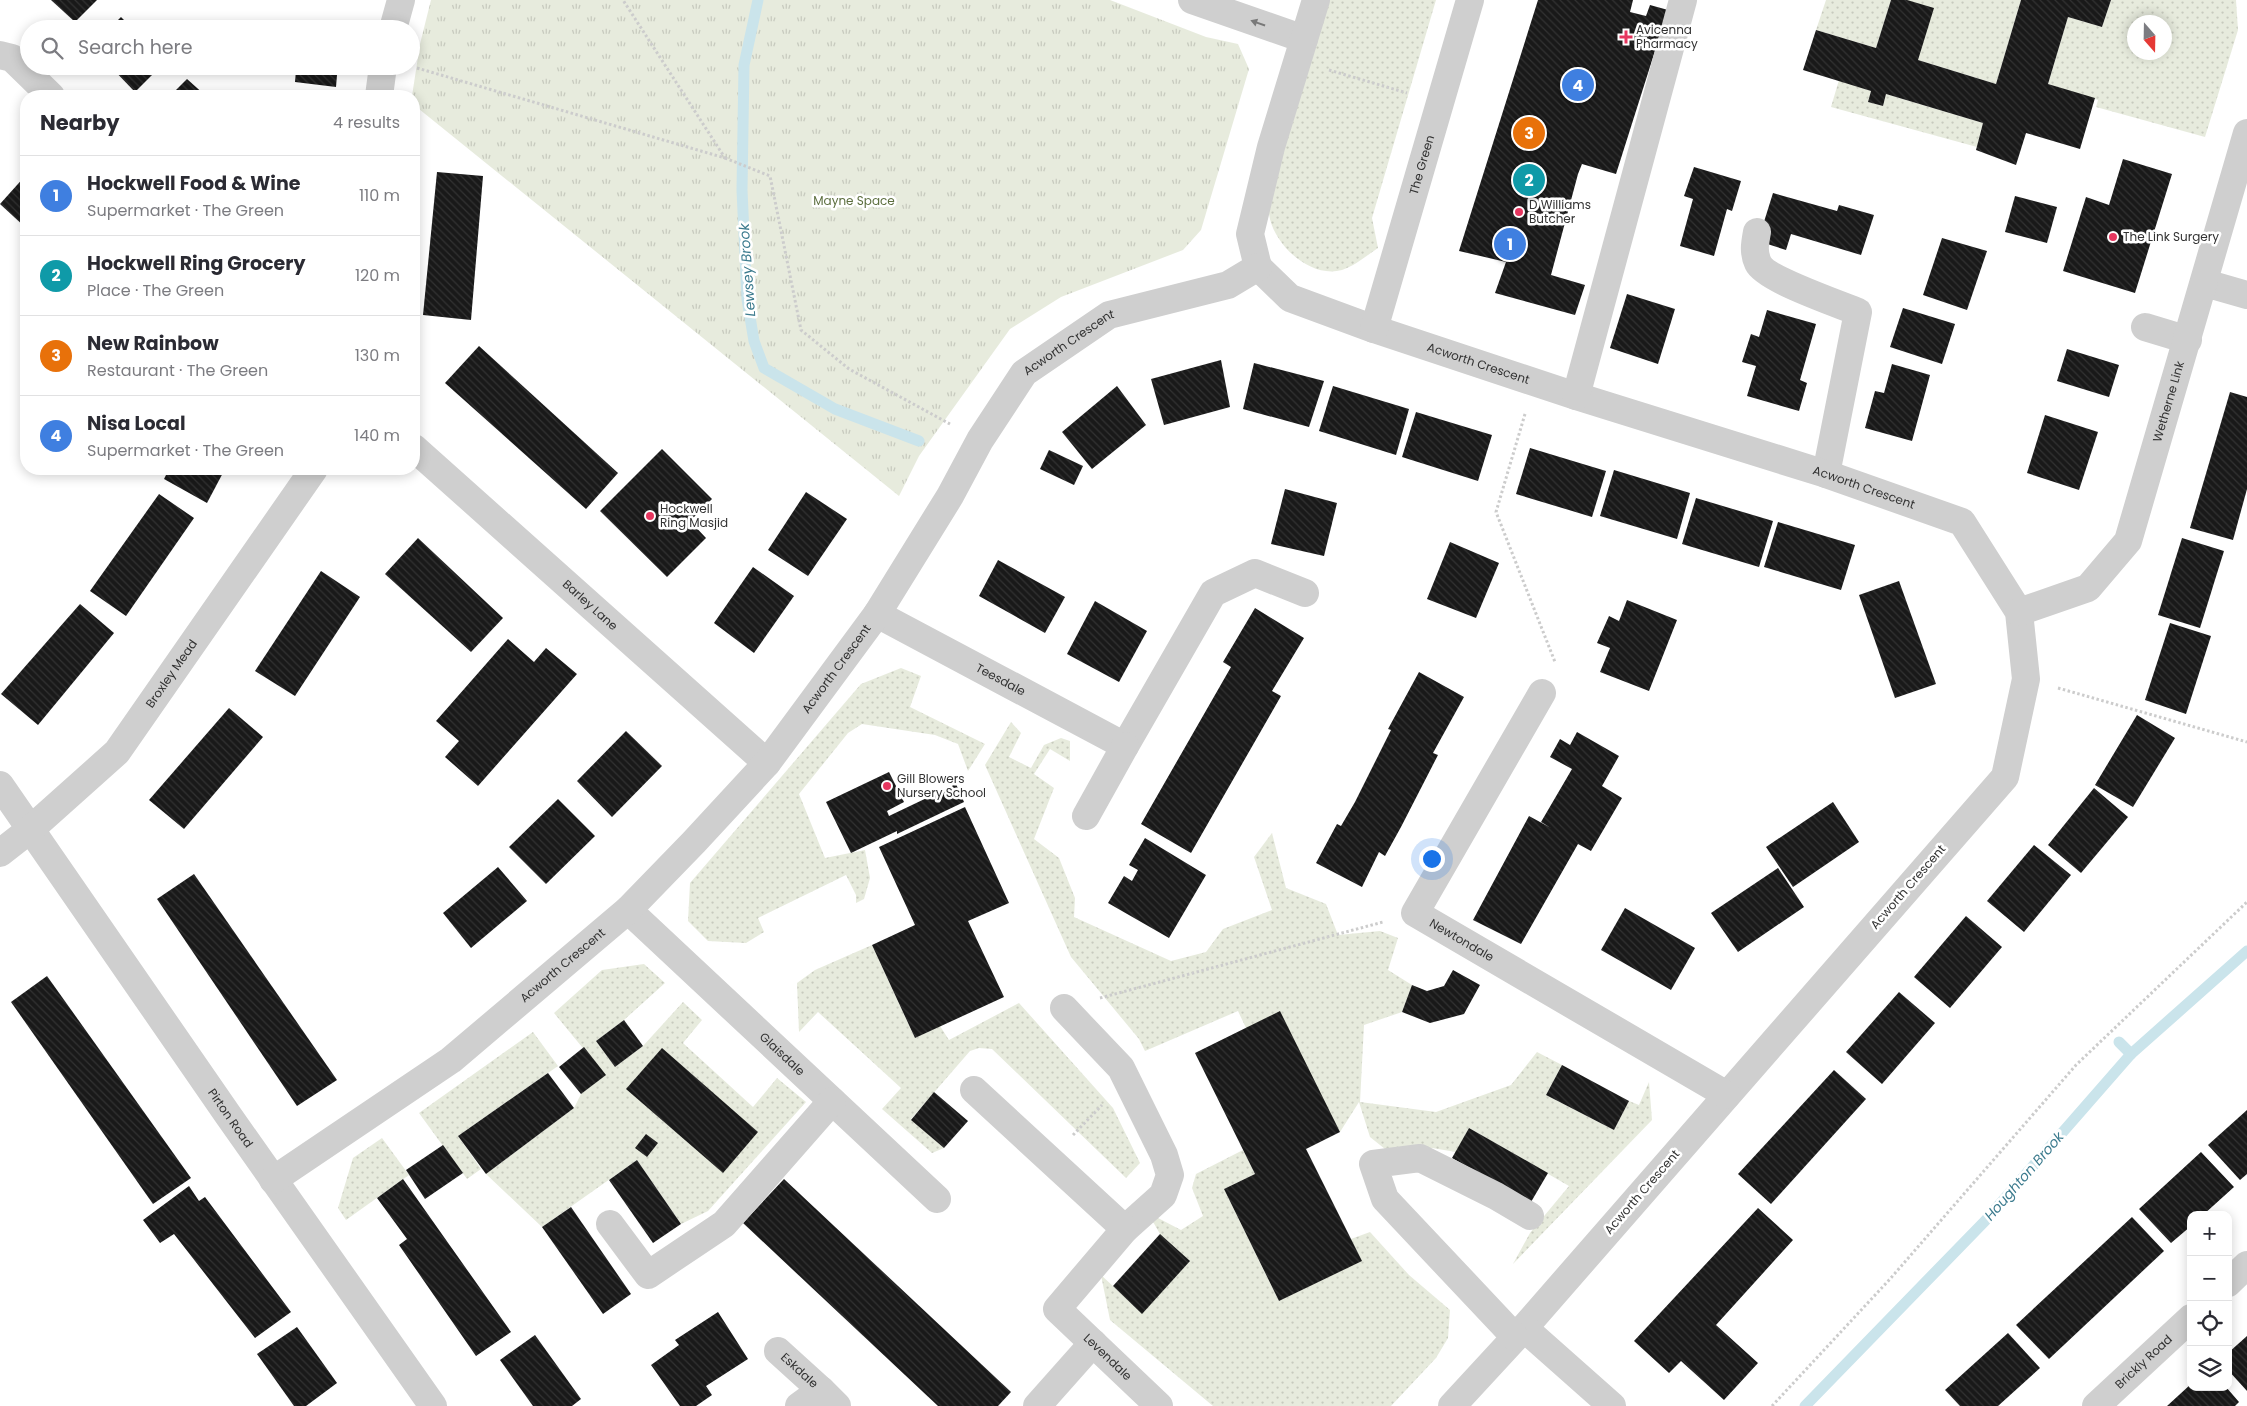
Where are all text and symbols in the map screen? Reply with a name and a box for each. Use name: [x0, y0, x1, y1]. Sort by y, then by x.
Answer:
north arrow: [2127, 15, 2172, 60]
one-way arrow: [1250, 19, 1265, 26]
search box: [20, 20, 420, 75]
place label: Avicenna Pharmacy: [1636, 21, 1698, 52]
marker: Avicenna Pharmacy: [1620, 31, 1632, 43]
icon: search: [38, 34, 66, 62]
text: Search here: [78, 34, 192, 61]
pin: 4: [1562, 66, 1594, 104]
text: Nearby: [40, 108, 120, 137]
text: 4 results: [333, 111, 400, 134]
pin: 3: [1513, 114, 1545, 152]
street label: The Green: [1405, 133, 1438, 197]
pin: 2: [1513, 161, 1545, 199]
text: Hockwell Food & Wine: [87, 170, 300, 197]
text: 1: [53, 184, 59, 207]
text: 110 m: [359, 184, 400, 207]
park label: Mayne Space: [813, 192, 895, 209]
place label: D Williams Butcher: [1529, 196, 1591, 227]
text: Supermarket · The Green: [87, 199, 284, 222]
marker: D Williams Butcher: [1513, 206, 1525, 218]
water label: Lewsey Brook: [734, 222, 760, 317]
pin: 1: [1494, 225, 1526, 263]
place label: The Link Surgery: [2123, 228, 2219, 245]
marker: The Link Surgery: [2107, 231, 2119, 243]
text: Hockwell Ring Grocery: [87, 250, 305, 277]
text: 2: [51, 264, 61, 287]
text: 120 m: [355, 264, 400, 287]
text: Place · The Green: [87, 279, 224, 302]
street label: Acworth Crescent: [1020, 305, 1116, 379]
text: New Rainbow: [87, 330, 219, 357]
street label: Acworth Crescent: [1425, 338, 1532, 388]
text: 3: [51, 344, 61, 367]
text: 130 m: [355, 344, 400, 367]
street label: Wetherne Link: [2148, 358, 2188, 444]
text: Restaurant · The Green: [87, 359, 268, 382]
text: Nisa Local: [87, 410, 186, 437]
text: 4: [51, 424, 61, 447]
text: 140 m: [354, 424, 400, 447]
text: Supermarket · The Green: [87, 439, 284, 462]
street label: Acworth Crescent: [1811, 461, 1917, 513]
place label: Hockwell Ring Masjid: [660, 500, 728, 531]
marker: Hockwell Ring Masjid: [644, 510, 656, 522]
street label: Barley Lane: [559, 576, 622, 634]
street label: Acworth Crescent: [797, 621, 875, 717]
street label: Broxley Mead: [141, 636, 201, 711]
street label: Teesdale: [973, 659, 1029, 700]
place label: Gill Blowers Nursery School: [897, 770, 986, 801]
marker: Gill Blowers Nursery School: [881, 780, 893, 792]
street label: Acworth Crescent: [1866, 841, 1949, 933]
your location: [1419, 846, 1445, 872]
street label: Newtondale: [1426, 914, 1497, 965]
street label: Acworth Crescent: [516, 924, 609, 1006]
street label: Glaisdale: [756, 1028, 809, 1079]
street label: Pirton Road: [204, 1085, 257, 1151]
water label: Houghton Brook: [1980, 1127, 2069, 1225]
street label: Acworth Crescent: [1600, 1146, 1683, 1238]
map controls: [2187, 1211, 2232, 1391]
button: +: [2187, 1211, 2232, 1256]
button: −: [2187, 1256, 2232, 1301]
button: locate: [2187, 1301, 2232, 1346]
street label: Levendale: [1080, 1329, 1136, 1384]
street label: Brickly Road: [2111, 1331, 2176, 1392]
button: layers: [2187, 1346, 2232, 1391]
street label: Eskdale: [777, 1349, 822, 1392]

